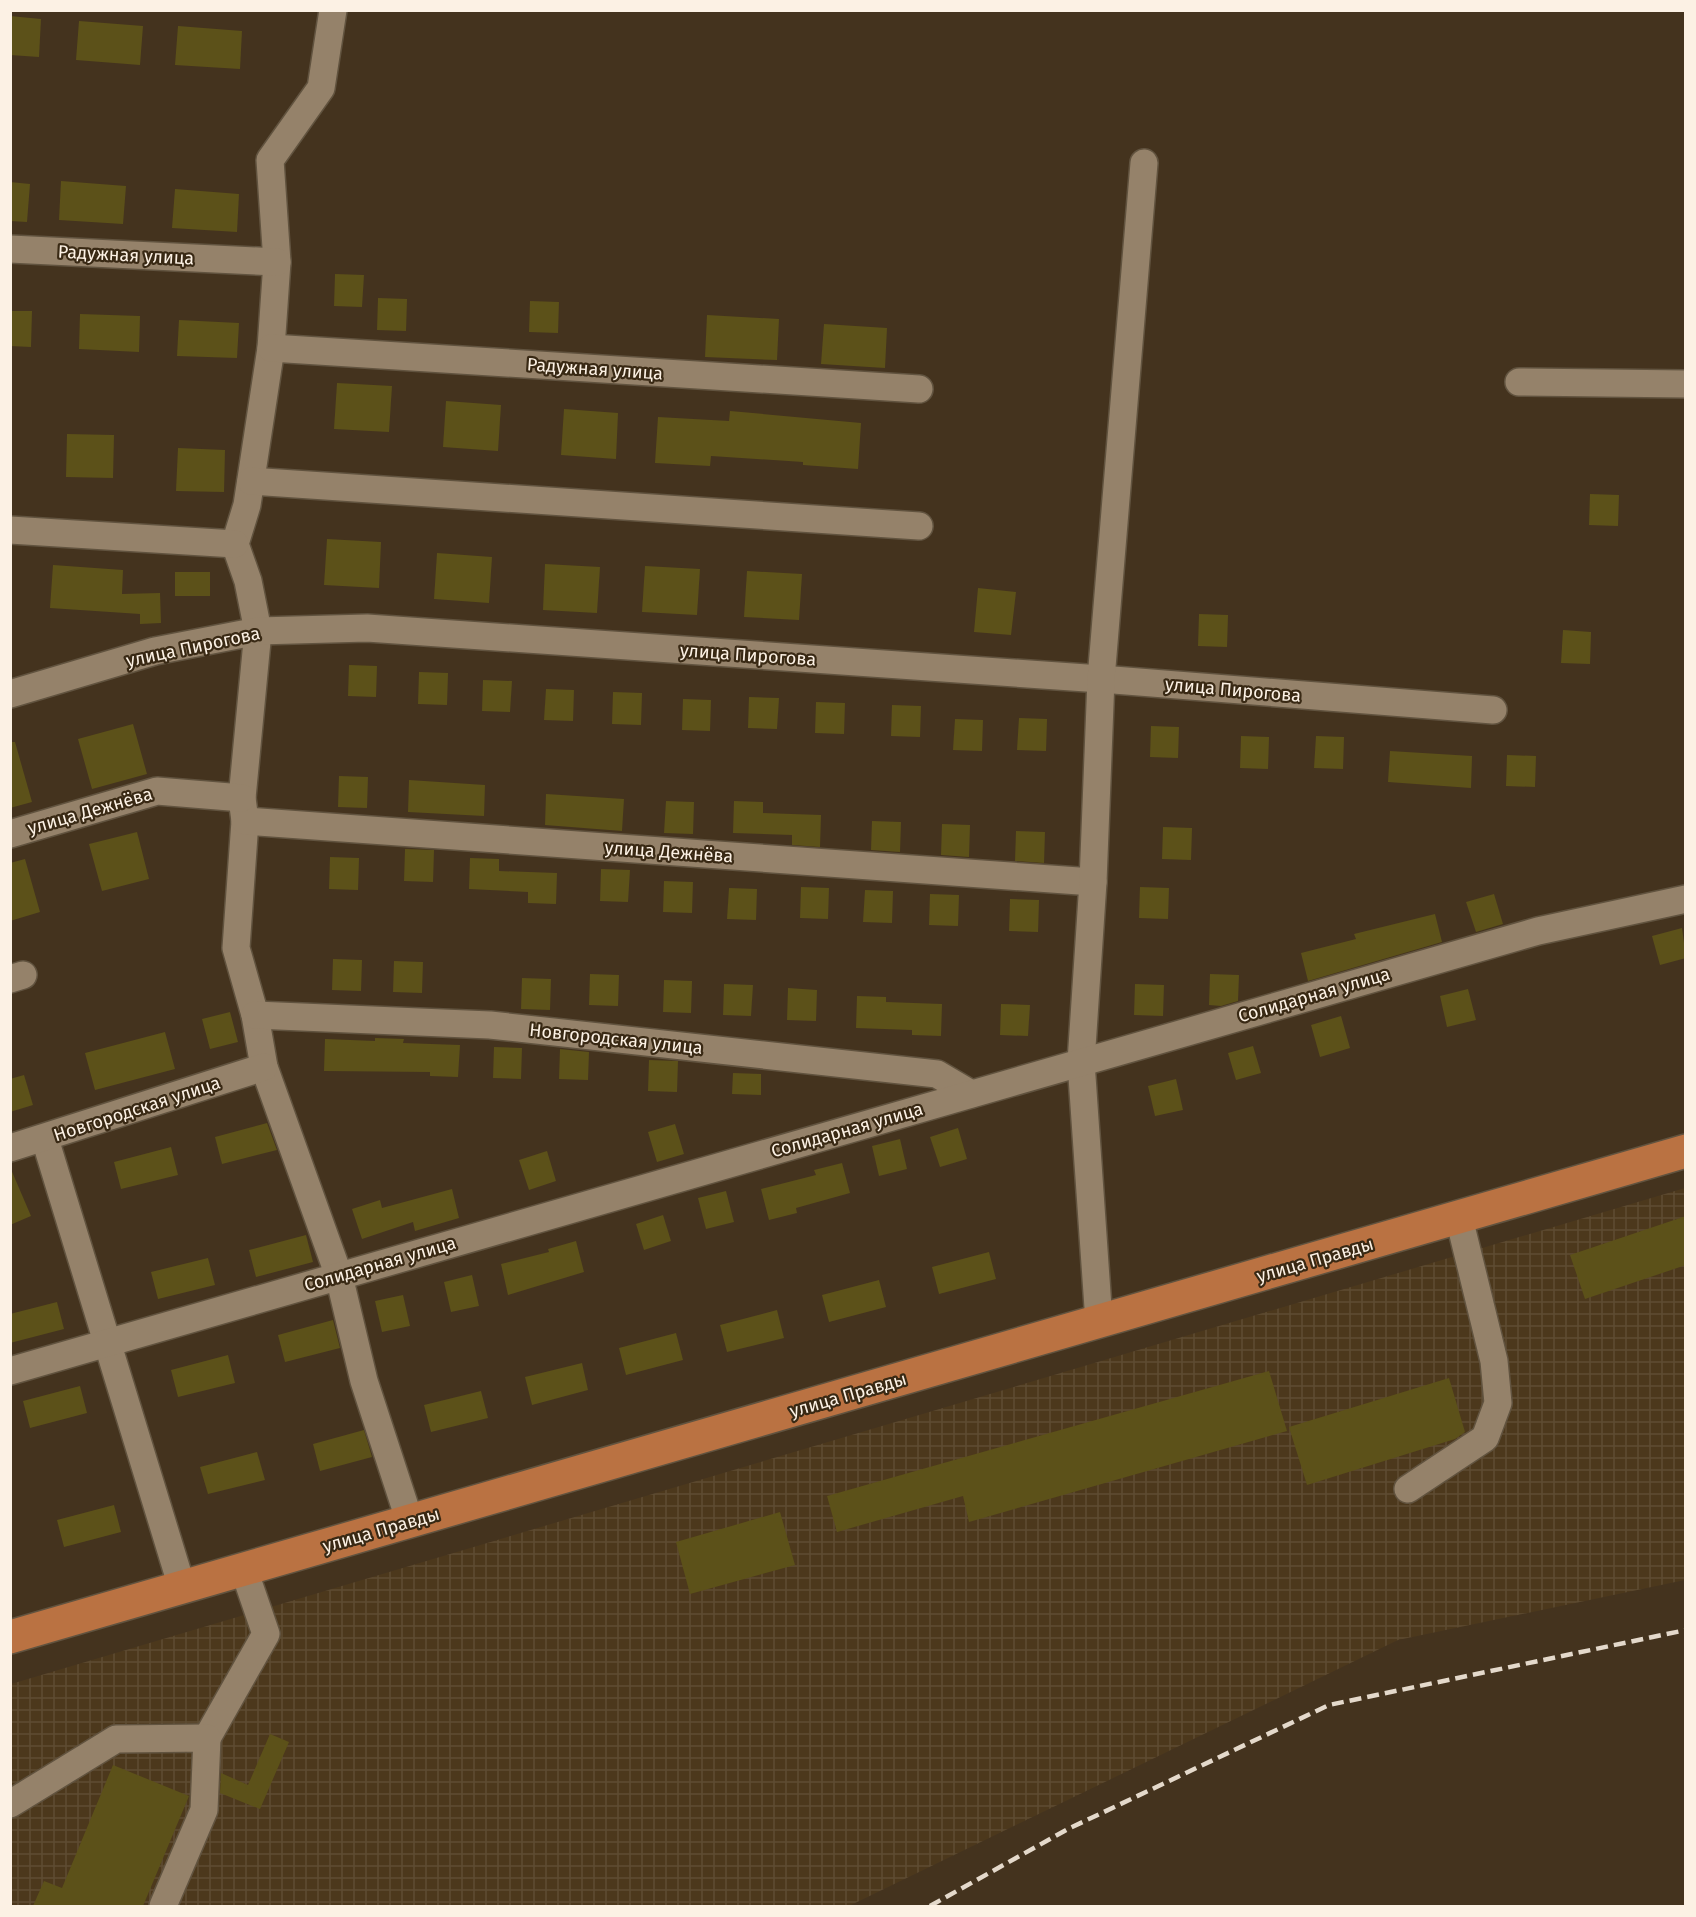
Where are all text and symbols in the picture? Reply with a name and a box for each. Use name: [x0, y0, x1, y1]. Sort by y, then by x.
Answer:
street label: Радужная улица: [57, 240, 195, 270]
street label: Радужная улица: [526, 353, 664, 385]
street label: улица Пирогова: [124, 622, 262, 672]
street label: улица Пирогова: [679, 639, 817, 671]
street label: улица Пирогова: [1164, 673, 1302, 707]
street label: улица Дежнёва: [25, 783, 155, 839]
street label: улица Дежнёва: [604, 837, 734, 867]
street label: Солидарная улица: [1235, 963, 1393, 1027]
street label: Новгородская улица: [528, 1019, 704, 1059]
street label: Новгородская улица: [51, 1072, 223, 1146]
street label: Солидарная улица: [768, 1098, 926, 1162]
street label: Солидарная улица: [301, 1232, 459, 1296]
street label: улица Правды: [1254, 1233, 1376, 1287]
street label: улица Правды: [787, 1368, 909, 1422]
street label: улица Правды: [320, 1503, 442, 1557]

